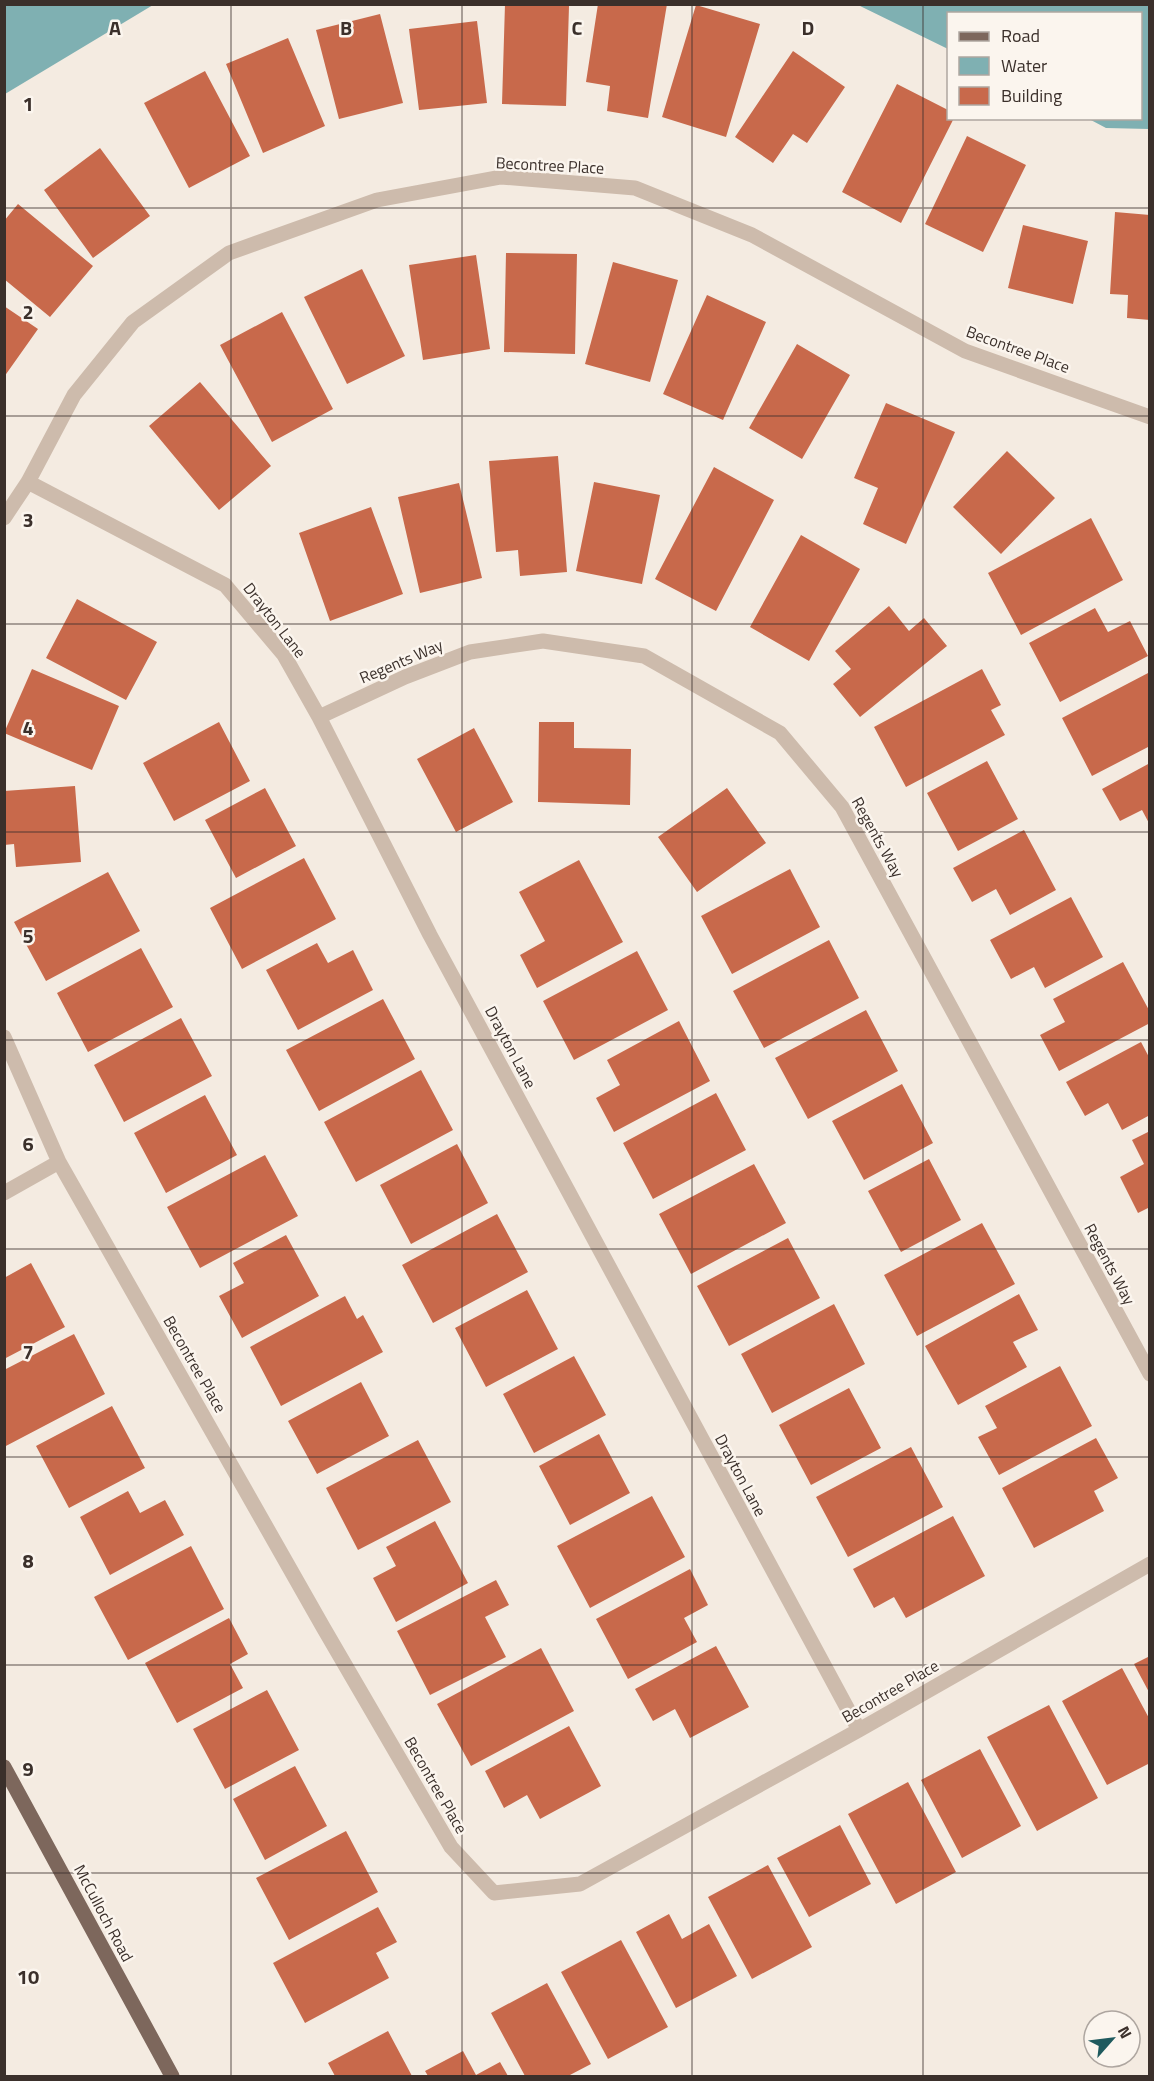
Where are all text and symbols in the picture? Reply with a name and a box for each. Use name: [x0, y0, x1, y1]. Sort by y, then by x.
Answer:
text: A: [109, 12, 121, 43]
text: B: [340, 12, 352, 43]
text: C: [572, 12, 583, 43]
text: D: [802, 12, 814, 43]
legend: [947, 12, 1142, 120]
text: Road: [1001, 22, 1040, 49]
text: Water: [1001, 52, 1047, 79]
text: Building: [1001, 82, 1062, 109]
text: 1: [22, 88, 34, 119]
street label: Becontree Place: [495, 150, 605, 180]
text: 2: [22, 296, 34, 327]
street label: Becontree Place: [963, 319, 1073, 379]
text: 3: [22, 504, 34, 535]
street label: Drayton Lane: [238, 577, 312, 663]
street label: Regents Way: [355, 632, 447, 689]
text: 4: [22, 712, 34, 743]
street label: Regents Way: [846, 792, 910, 882]
text: 5: [22, 920, 34, 951]
street label: Drayton Lane: [479, 1002, 543, 1092]
text: 6: [22, 1128, 34, 1159]
street label: Regents Way: [1079, 1219, 1142, 1309]
street label: Becontree Place: [157, 1311, 233, 1417]
text: 7: [22, 1336, 34, 1367]
street label: Drayton Lane: [709, 1430, 773, 1520]
text: 8: [22, 1545, 34, 1576]
street label: Becontree Place: [837, 1653, 943, 1729]
street label: Becontree Place: [398, 1732, 474, 1838]
text: 9: [22, 1753, 34, 1784]
street label: McCulloch Road: [68, 1860, 140, 1966]
text: 10: [17, 1961, 39, 1992]
north arrow: [1082, 2009, 1142, 2069]
text: N: [1112, 2021, 1138, 2042]

